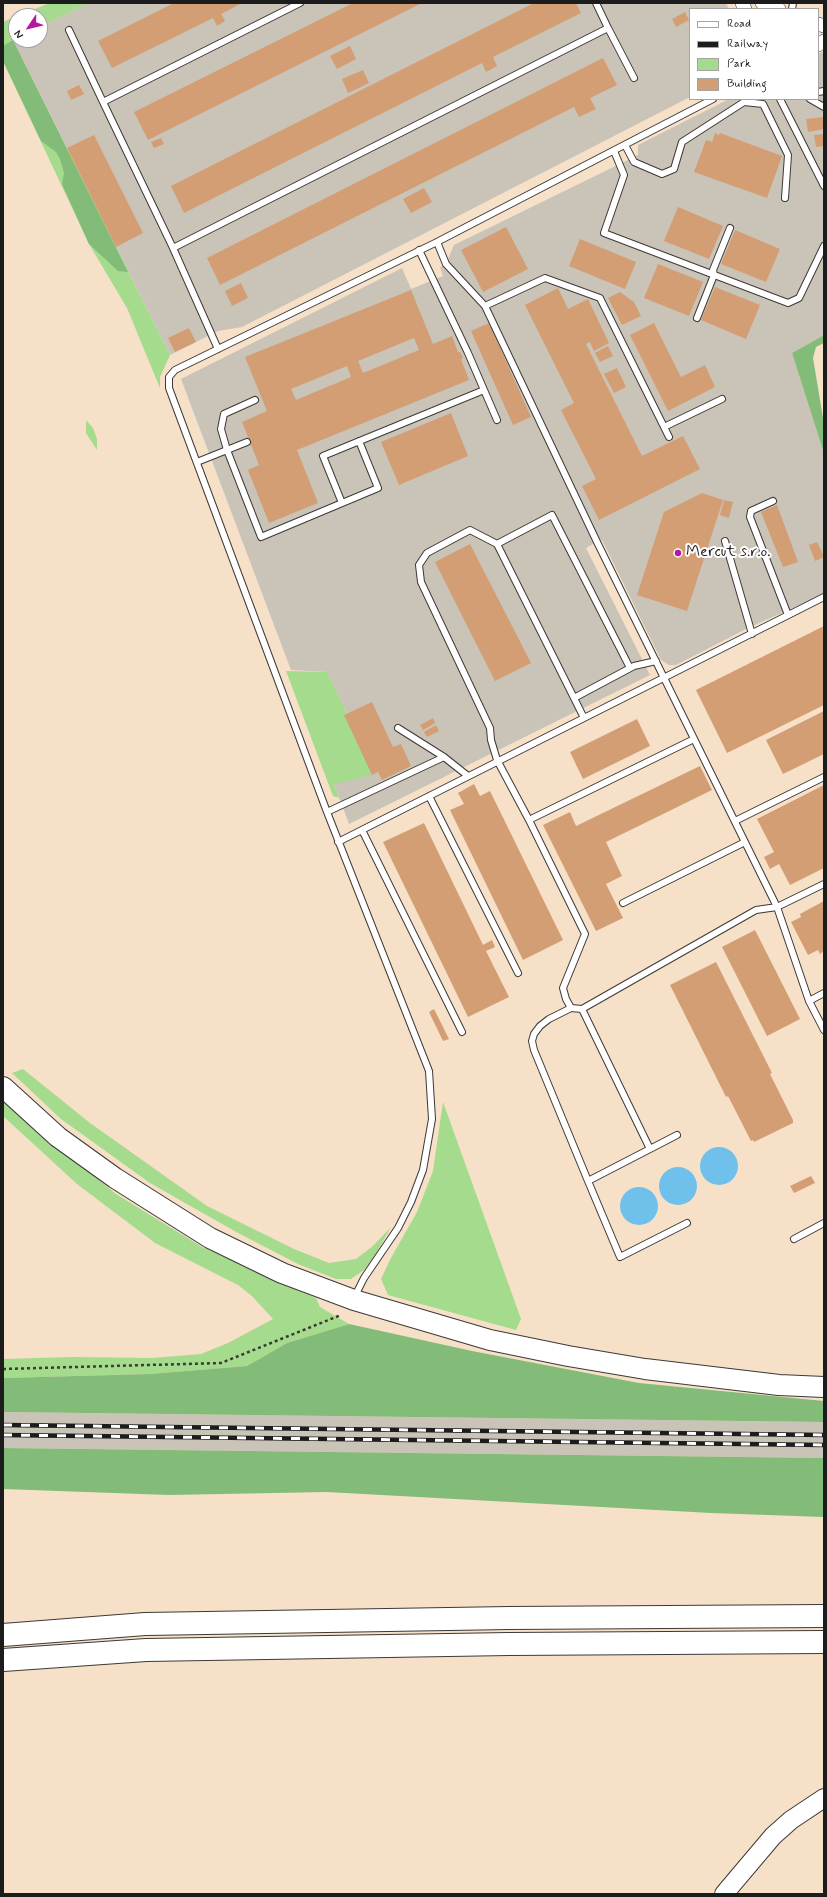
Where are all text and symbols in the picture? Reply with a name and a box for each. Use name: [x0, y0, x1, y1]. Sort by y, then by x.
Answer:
north arrow: [8, 8, 48, 48]
legend: [689, 8, 819, 100]
text: Road: [727, 16, 751, 32]
text: N: [11, 27, 27, 41]
text: Railway: [727, 36, 768, 52]
text: Park: [727, 56, 751, 72]
text: Building: [727, 76, 767, 92]
place label: Mercut s.r.o.: [686, 543, 771, 563]
marker: Mercut s.r.o.: [673, 548, 683, 558]

